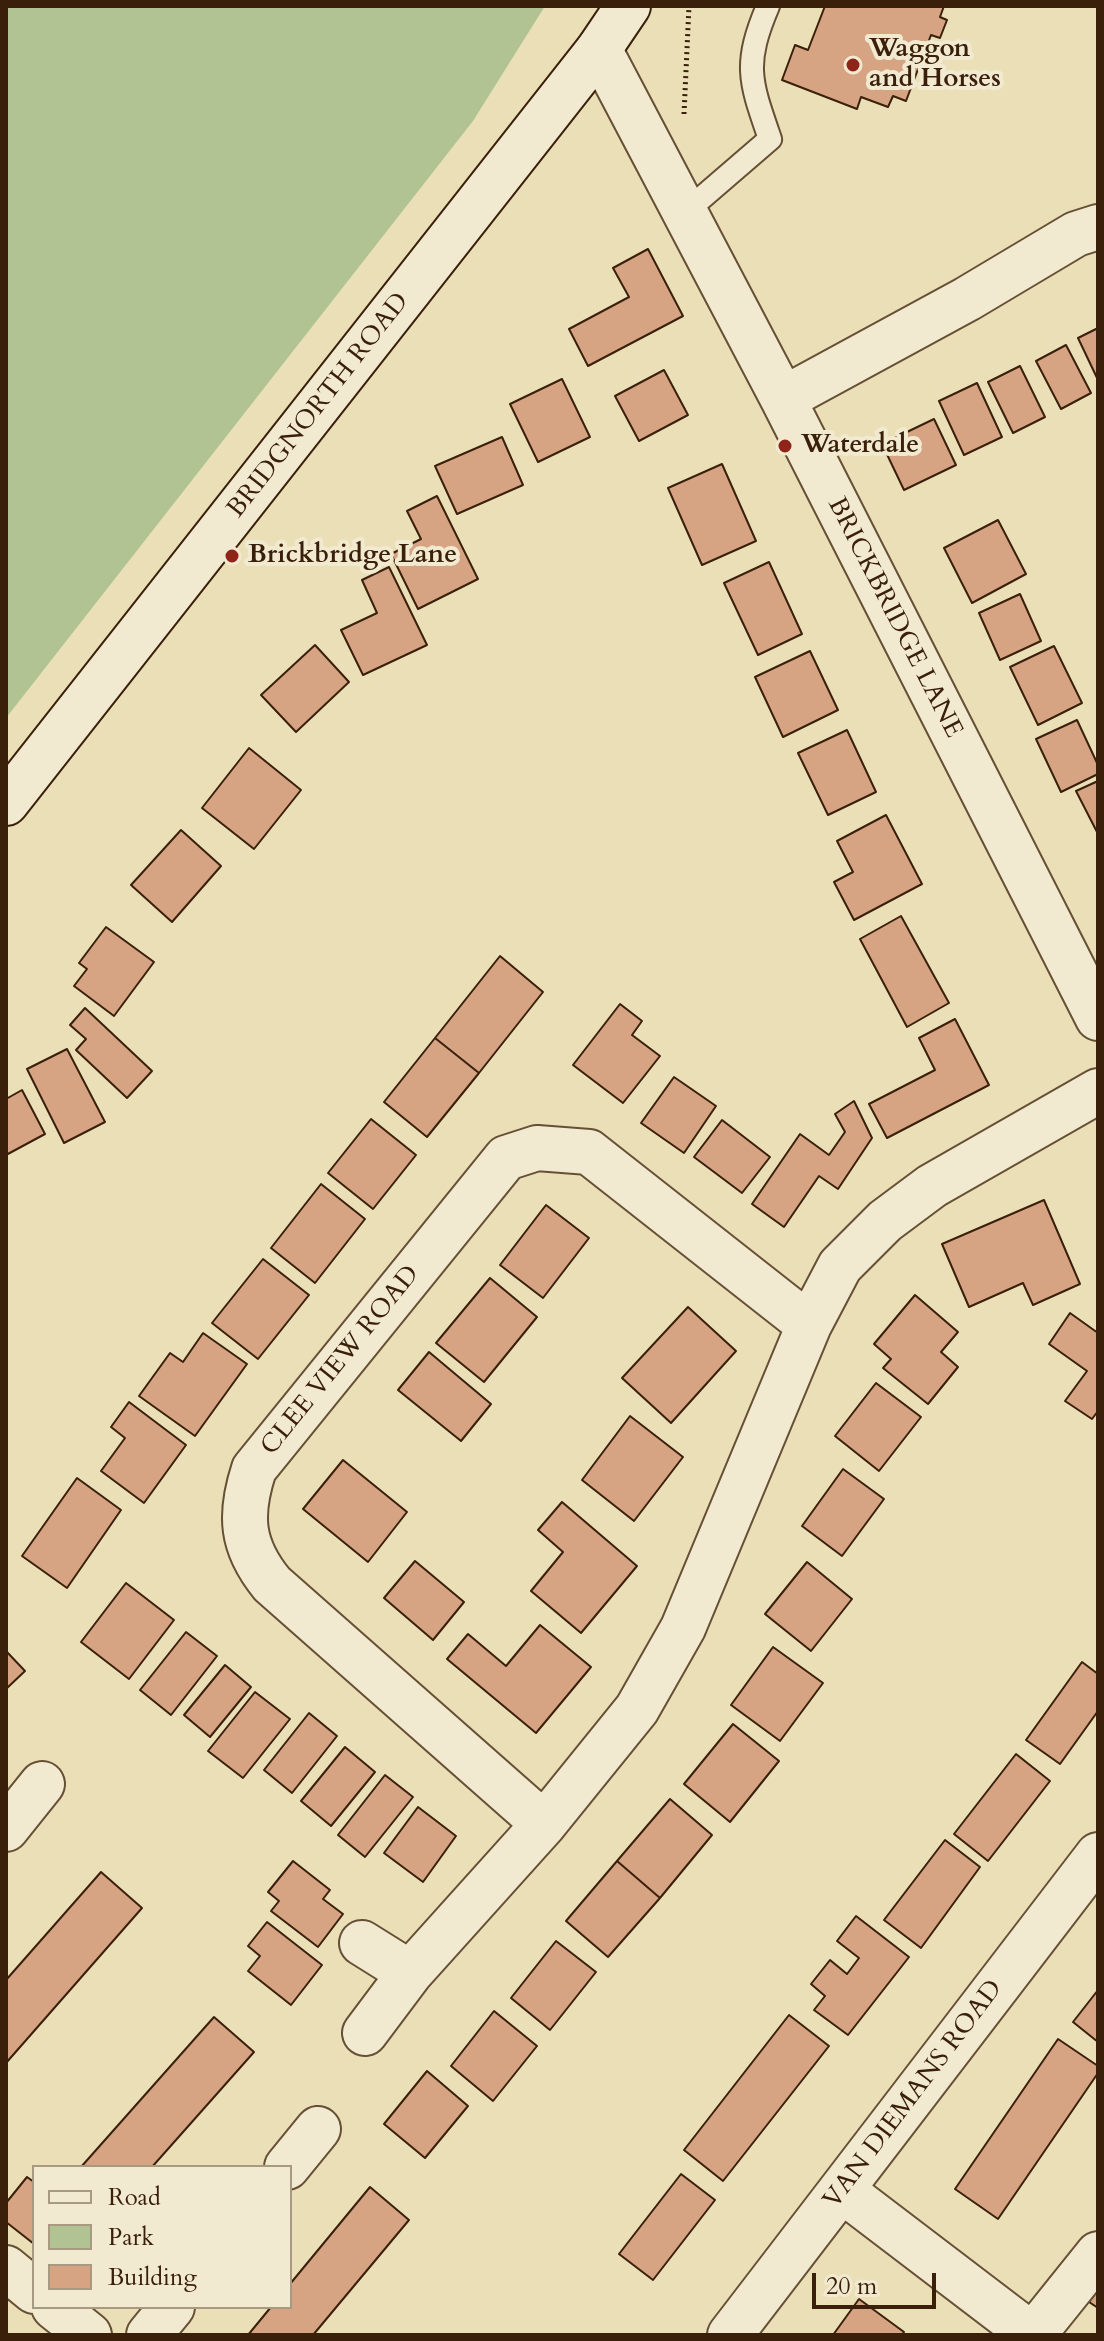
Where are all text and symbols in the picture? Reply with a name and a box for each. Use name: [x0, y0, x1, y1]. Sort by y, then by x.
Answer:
place label: Waggon and Horses: [869, 34, 1001, 96]
marker: Waggon and Horses: [844, 56, 862, 74]
street label: BRIDGNORTH ROAD: [221, 287, 417, 525]
place label: Waterdale: [801, 430, 919, 462]
marker: Waterdale: [776, 437, 794, 455]
street label: BRICKBRIDGE LANE: [820, 493, 968, 743]
place label: Brickbridge Lane: [248, 540, 457, 572]
marker: Brickbridge Lane: [223, 547, 241, 565]
street label: CLEE VIEW ROAD: [255, 1260, 427, 1462]
street label: VAN DIEMANS ROAD: [818, 1975, 1010, 2215]
legend: [32, 2165, 292, 2309]
text: Road: [108, 2181, 161, 2214]
text: Park: [108, 2221, 154, 2254]
scale bar: [816, 2257, 940, 2307]
text: Building: [108, 2261, 197, 2294]
text: 20 m: [826, 2270, 877, 2303]

